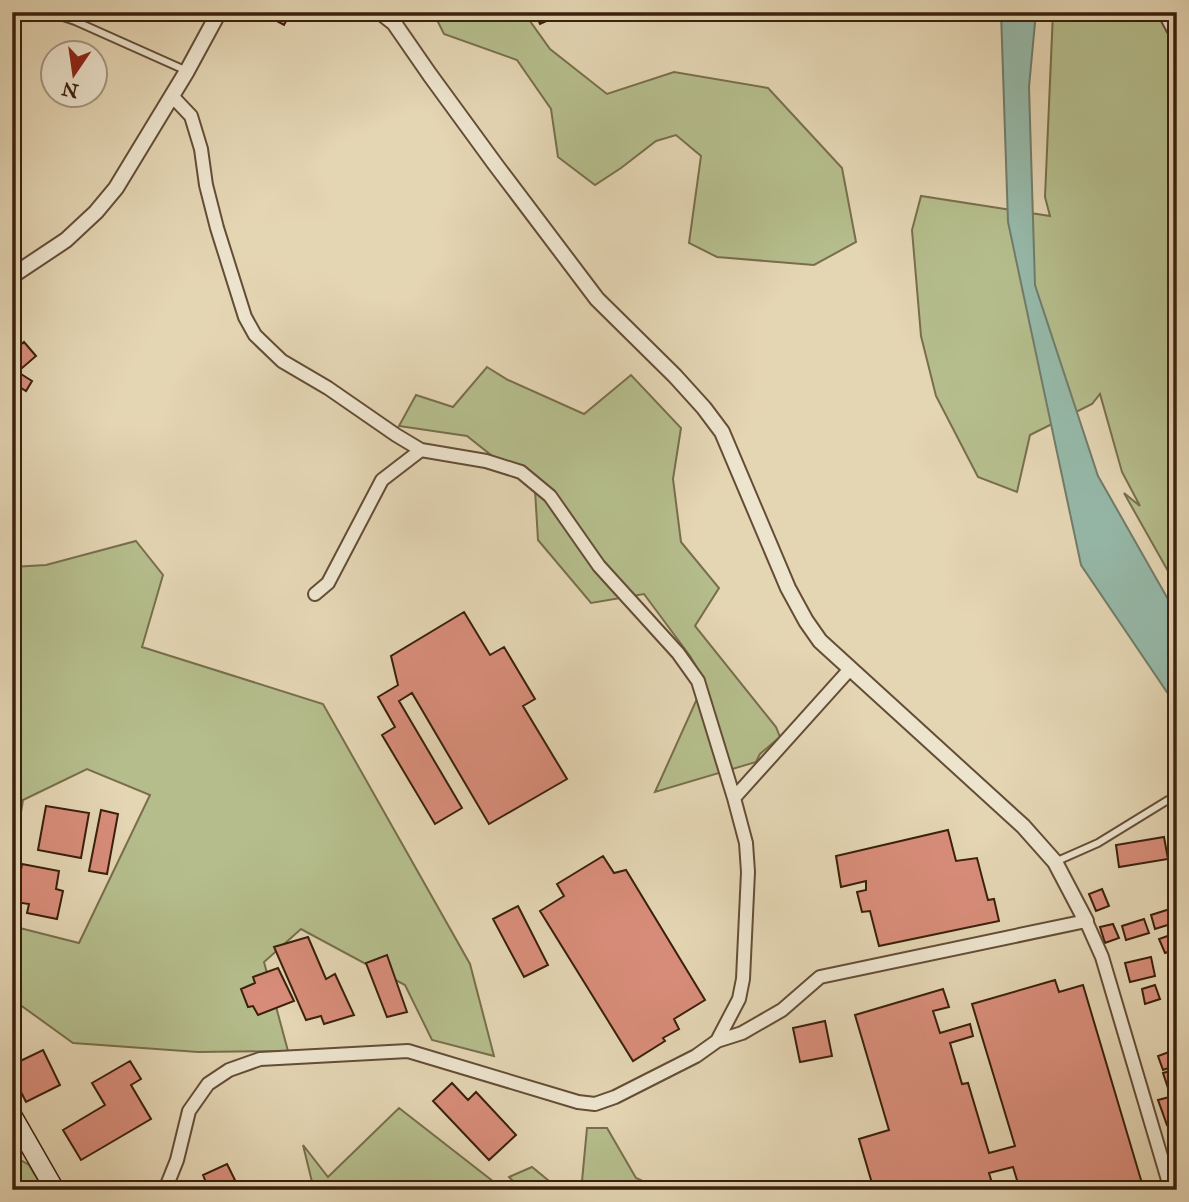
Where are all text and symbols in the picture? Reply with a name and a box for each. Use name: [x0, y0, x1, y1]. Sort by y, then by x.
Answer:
north arrow: [38, 38, 108, 108]
text: N: [60, 77, 81, 103]

